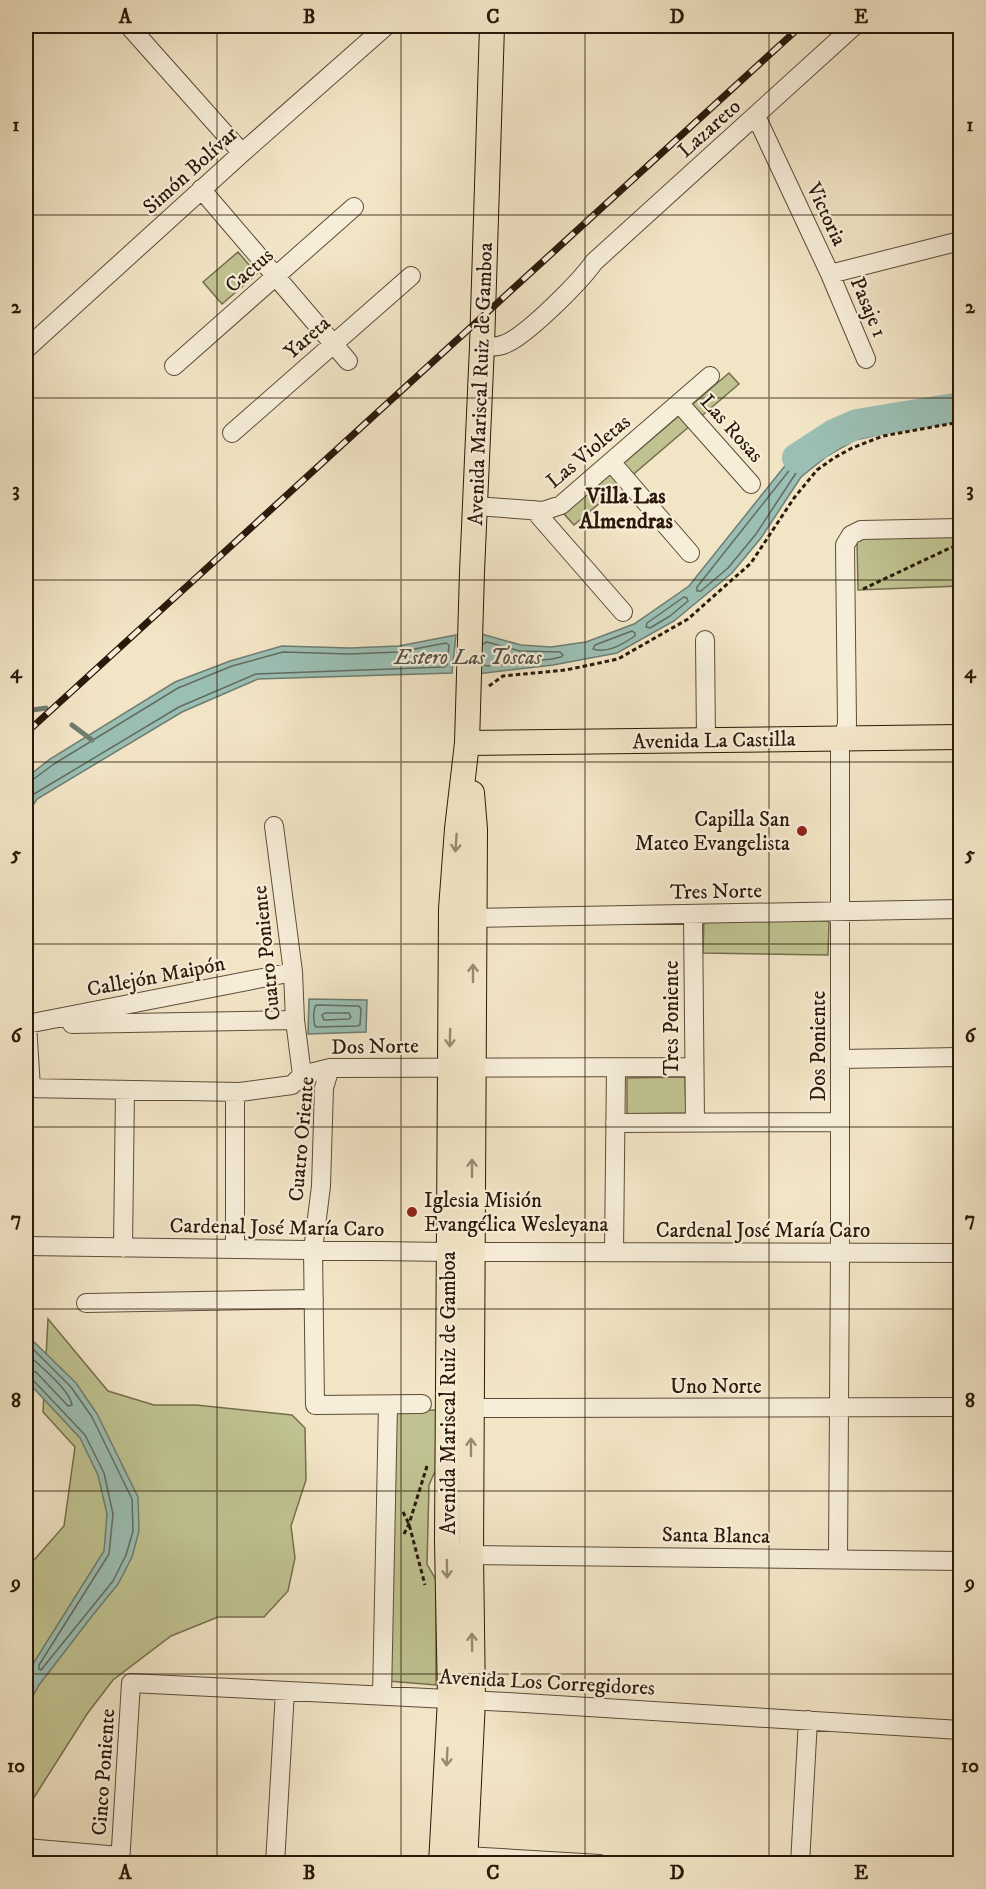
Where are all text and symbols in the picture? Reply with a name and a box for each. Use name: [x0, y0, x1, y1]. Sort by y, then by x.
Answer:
text: A: [118, 5, 133, 30]
text: B: [303, 5, 315, 30]
text: C: [486, 5, 500, 30]
text: D: [670, 5, 685, 30]
text: E: [854, 5, 868, 30]
street label: Lazareto: [673, 94, 746, 164]
text: 1: [12, 113, 20, 138]
text: 1: [966, 113, 974, 138]
street label: Simón Bolívar: [138, 121, 244, 220]
street label: Victoria: [800, 178, 852, 250]
street label: Avenida Mariscal Ruiz de Gamboa: [463, 242, 499, 526]
street label: Cactus: [220, 243, 279, 299]
street label: Pasaje 1: [844, 273, 892, 341]
text: 2: [11, 295, 22, 320]
text: 2: [965, 295, 976, 320]
street label: Yareta: [279, 311, 336, 365]
street label: Las Rosas: [694, 389, 769, 468]
street label: Las Violetas: [541, 409, 636, 494]
text: 3: [12, 478, 20, 503]
text: 3: [966, 478, 974, 503]
district label: Villa Las Almendras: [578, 483, 673, 535]
water label: Estero Las Toscas: [392, 644, 543, 671]
text: 4: [10, 660, 23, 685]
text: 4: [964, 660, 977, 685]
street label: Avenida La Castilla: [632, 727, 796, 755]
place label: Capilla San Mateo Evangelista: [635, 807, 790, 857]
marker: Capilla San Mateo Evangelista: [795, 824, 809, 838]
one-way arrow: [450, 832, 461, 852]
text: 5: [10, 842, 21, 867]
text: 5: [964, 842, 975, 867]
street label: Tres Norte: [670, 878, 763, 906]
street label: Cuatro Poniente: [247, 884, 287, 1022]
street label: Callejón Maipón: [85, 951, 227, 1003]
street label: Tres Poniente: [659, 960, 685, 1076]
one-way arrow: [467, 963, 479, 983]
street label: Dos Poniente: [806, 990, 832, 1101]
text: 6: [11, 1024, 23, 1049]
text: 6: [965, 1024, 977, 1049]
one-way arrow: [444, 1027, 456, 1047]
street label: Dos Norte: [331, 1033, 419, 1061]
street label: Cuatro Oriente: [284, 1075, 320, 1203]
one-way arrow: [466, 1158, 478, 1178]
place label: Iglesia Misión Evangélica Wesleyana: [424, 1188, 608, 1238]
marker: Iglesia Misión Evangélica Wesleyana: [405, 1205, 419, 1219]
text: 7: [11, 1207, 21, 1232]
text: 7: [965, 1207, 975, 1232]
street label: Cardenal José María Caro: [169, 1213, 384, 1243]
street label: Cardenal José María Caro: [656, 1218, 870, 1244]
street label: Avenida Mariscal Ruiz de Gamboa: [436, 1251, 462, 1535]
street label: Uno Norte: [670, 1374, 762, 1400]
text: 8: [11, 1389, 21, 1414]
text: 8: [965, 1389, 975, 1414]
one-way arrow: [465, 1437, 477, 1457]
street label: Santa Blanca: [662, 1522, 770, 1550]
one-way arrow: [442, 1558, 453, 1578]
text: 9: [9, 1571, 21, 1596]
text: 9: [963, 1571, 975, 1596]
one-way arrow: [466, 1632, 478, 1652]
street label: Avenida Los Corregidores: [438, 1664, 656, 1702]
street label: Cinco Poniente: [87, 1707, 121, 1836]
one-way arrow: [441, 1747, 452, 1767]
text: 10: [7, 1754, 25, 1779]
text: 10: [961, 1754, 979, 1779]
text: A: [118, 1861, 133, 1886]
text: B: [303, 1861, 315, 1886]
text: C: [486, 1861, 500, 1886]
text: D: [670, 1861, 685, 1886]
text: E: [854, 1861, 868, 1886]

